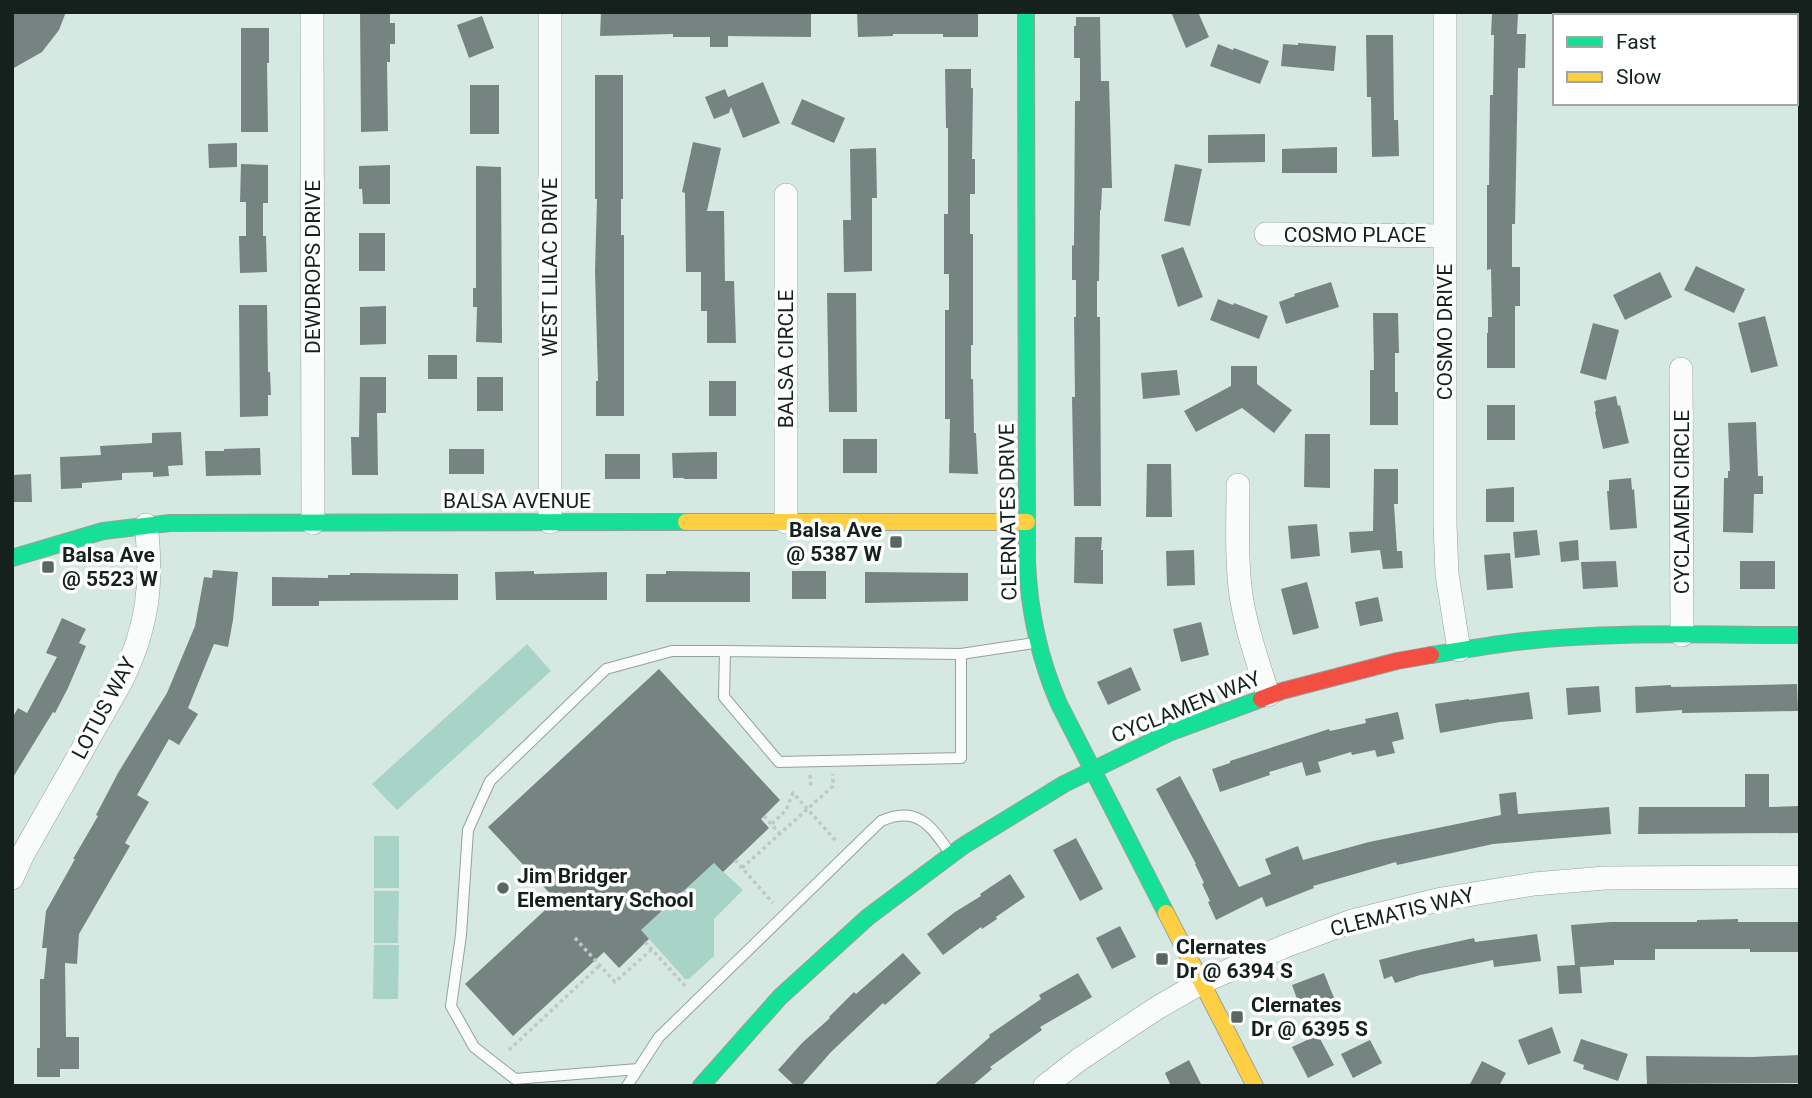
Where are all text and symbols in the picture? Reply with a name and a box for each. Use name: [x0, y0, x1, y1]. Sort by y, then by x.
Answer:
legend: [1553, 14, 1798, 105]
text: Fast: [1616, 30, 1657, 54]
text: Slow: [1616, 65, 1662, 89]
street label: WEST LILAC DRIVE: [538, 177, 562, 357]
street label: DEWDROPS DRIVE: [301, 180, 325, 354]
street label: COSMO PLACE: [1284, 223, 1426, 247]
street label: COSMO DRIVE: [1433, 264, 1457, 400]
street label: BALSA CIRCLE: [774, 290, 798, 428]
street label: CYCLAMEN CIRCLE: [1670, 410, 1694, 594]
street label: CLERNATES DRIVE: [994, 423, 1022, 601]
street label: BALSA AVENUE: [443, 489, 591, 513]
place label: Balsa Ave @ 5387 W: [786, 518, 883, 566]
marker: Balsa Ave @ 5387 W: [888, 534, 904, 550]
place label: Balsa Ave @ 5523 W: [62, 543, 158, 591]
marker: Balsa Ave @ 5523 W: [40, 559, 56, 575]
street label: LOTUS WAY: [67, 653, 141, 763]
street label: CYCLAMEN WAY: [1108, 666, 1264, 748]
place label: Jim Bridger Elementary School: [517, 864, 694, 912]
marker: Jim Bridger Elementary School: [495, 880, 511, 896]
street label: CLEMATIS WAY: [1328, 882, 1477, 941]
place label: Clernates Dr @ 6394 S: [1176, 935, 1293, 983]
marker: Clernates Dr @ 6394 S: [1154, 951, 1170, 967]
place label: Clernates Dr @ 6395 S: [1251, 993, 1368, 1041]
marker: Clernates Dr @ 6395 S: [1229, 1009, 1245, 1025]

